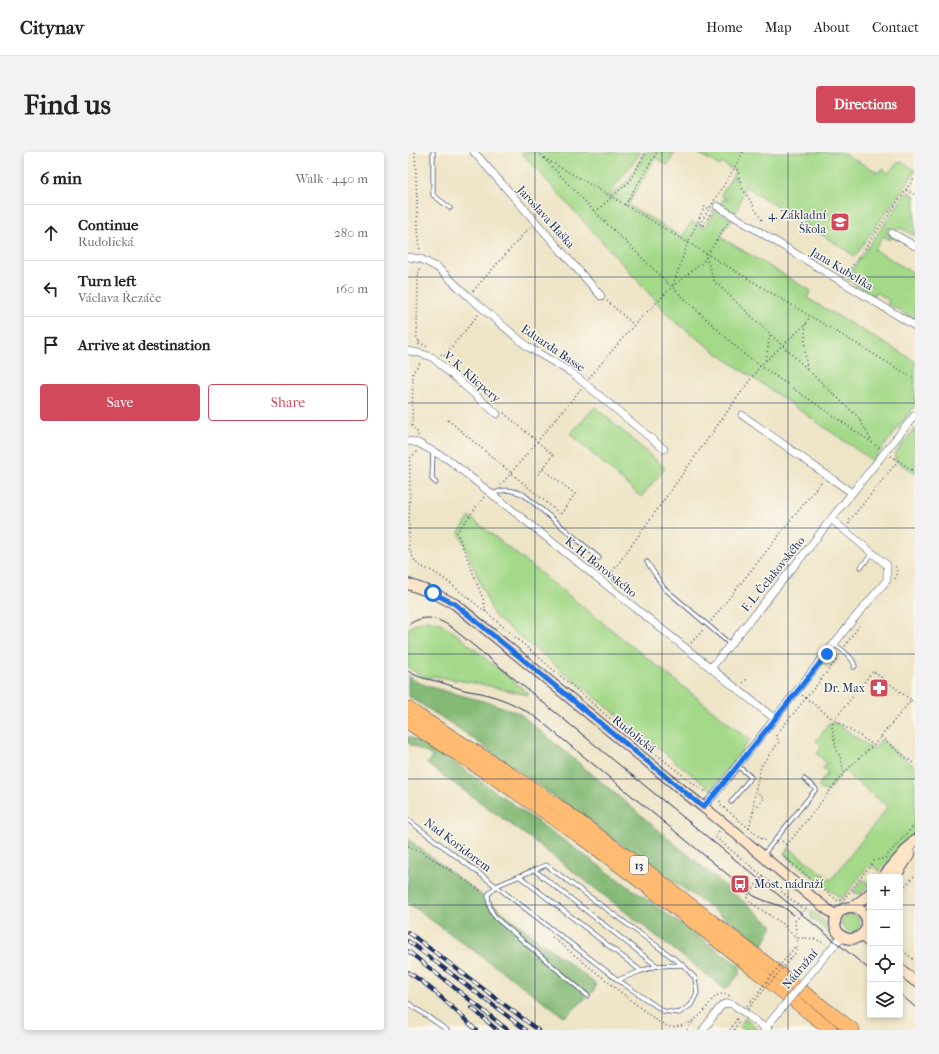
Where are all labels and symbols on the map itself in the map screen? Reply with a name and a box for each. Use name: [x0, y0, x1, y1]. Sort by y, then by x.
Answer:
street label: Jaroslava Haška: [514, 182, 578, 251]
place label: 4. Základní Škola: [768, 208, 826, 236]
school or university icon: 4. Základní Škola: [829, 211, 851, 233]
street label: Jana Kubelíka: [807, 244, 876, 293]
street label: Eduarda Basse: [518, 322, 588, 375]
street label: V. K. Klicpery: [440, 348, 504, 406]
street label: F. L. Čelakovského: [738, 533, 808, 614]
street label: K. H. Borovského: [562, 534, 640, 600]
route start: [424, 584, 442, 602]
route end: [818, 645, 836, 663]
pharmacy icon: Dr. Max: [868, 677, 890, 699]
place label: Dr. Max: [823, 681, 866, 695]
street label: Rudolická: [610, 712, 659, 756]
street label: Nad Koridorem: [422, 815, 494, 875]
road number: 13: [630, 856, 648, 874]
bus stop icon: Most, nádraží: [729, 873, 751, 895]
place label: Most, nádraží: [754, 877, 824, 891]
street label: Nádražní: [779, 946, 821, 992]

